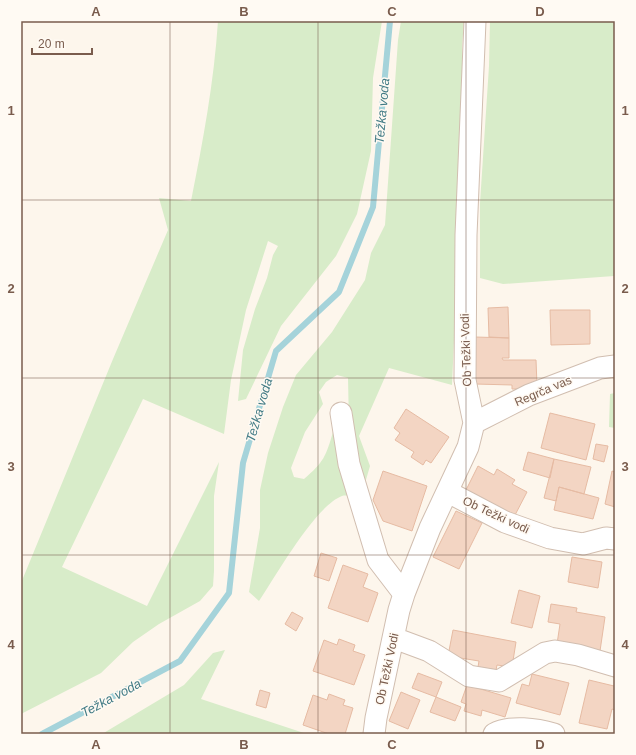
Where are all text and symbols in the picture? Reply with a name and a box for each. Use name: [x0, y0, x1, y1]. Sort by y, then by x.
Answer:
text: A: [91, 4, 101, 19]
text: B: [239, 4, 249, 19]
text: C: [387, 4, 397, 19]
text: D: [535, 4, 545, 19]
scale bar: [32, 30, 92, 56]
text: 20 m: [38, 37, 65, 51]
water label: Težka voda: [372, 77, 392, 145]
text: 1: [7, 103, 15, 118]
text: 1: [621, 103, 629, 118]
text: 2: [7, 281, 15, 296]
text: 2: [621, 281, 629, 296]
street label: Ob Težki Vodi: [458, 313, 474, 387]
street label: Regrča vas: [512, 373, 574, 409]
water label: Težka voda: [243, 376, 275, 444]
text: 3: [7, 459, 15, 474]
text: 3: [621, 459, 629, 474]
street label: Ob Težki vodi: [460, 493, 532, 537]
street label: Ob Težki Vodi: [373, 632, 401, 706]
text: 4: [7, 637, 15, 652]
text: 4: [621, 637, 629, 652]
water label: Težka voda: [78, 676, 144, 720]
text: A: [91, 737, 101, 752]
text: B: [239, 737, 249, 752]
text: C: [387, 737, 397, 752]
text: D: [535, 737, 545, 752]

